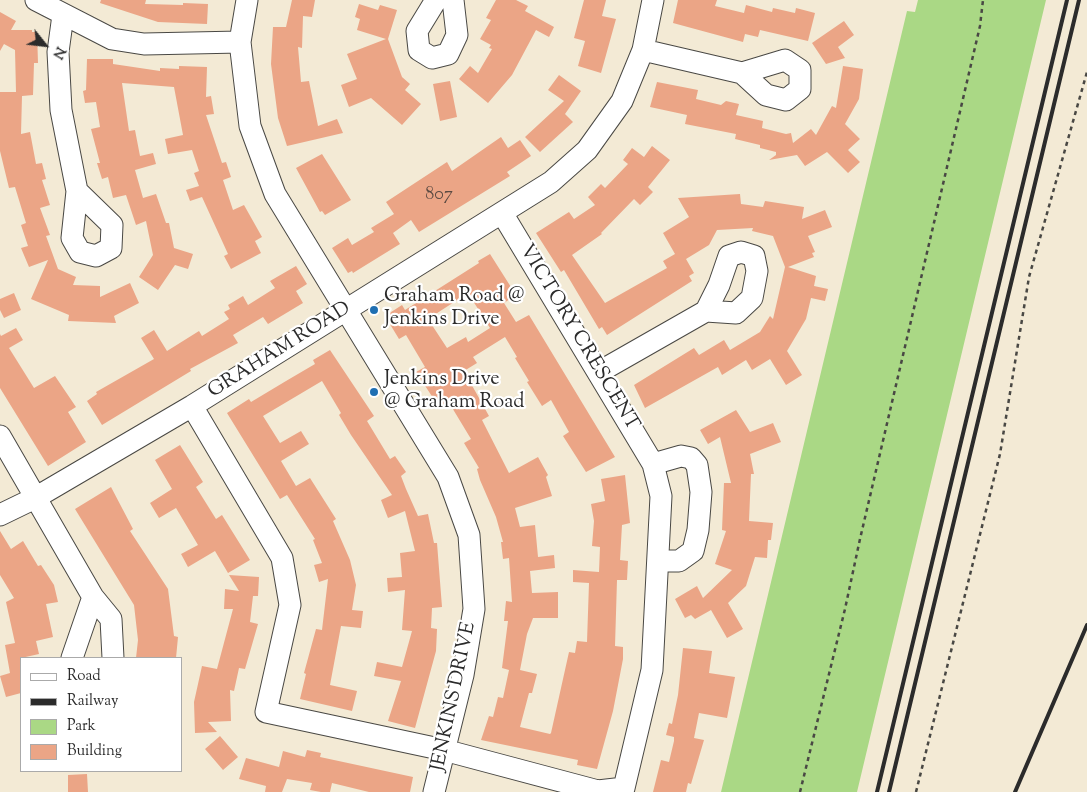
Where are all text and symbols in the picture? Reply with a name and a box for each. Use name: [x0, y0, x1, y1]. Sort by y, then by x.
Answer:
north arrow: [20, 20, 70, 70]
text: N: [47, 43, 70, 62]
house number: 807: [425, 185, 453, 207]
street label: VICTORY CRESCENT: [513, 241, 643, 435]
place label: Graham Road @ Jenkins Drive: [384, 286, 524, 333]
street label: GRAHAM ROAD: [204, 297, 356, 405]
marker: Graham Road @ Jenkins Drive: [368, 304, 380, 316]
place label: Jenkins Drive @ Graham Road: [384, 369, 524, 416]
marker: Jenkins Drive @ Graham Road: [368, 386, 380, 398]
street label: JENKINS DRIVE: [427, 620, 483, 774]
legend: [20, 657, 182, 772]
text: Road: [67, 666, 101, 687]
text: Railway: [67, 691, 118, 712]
text: Park: [67, 716, 96, 737]
text: Building: [67, 741, 122, 762]

